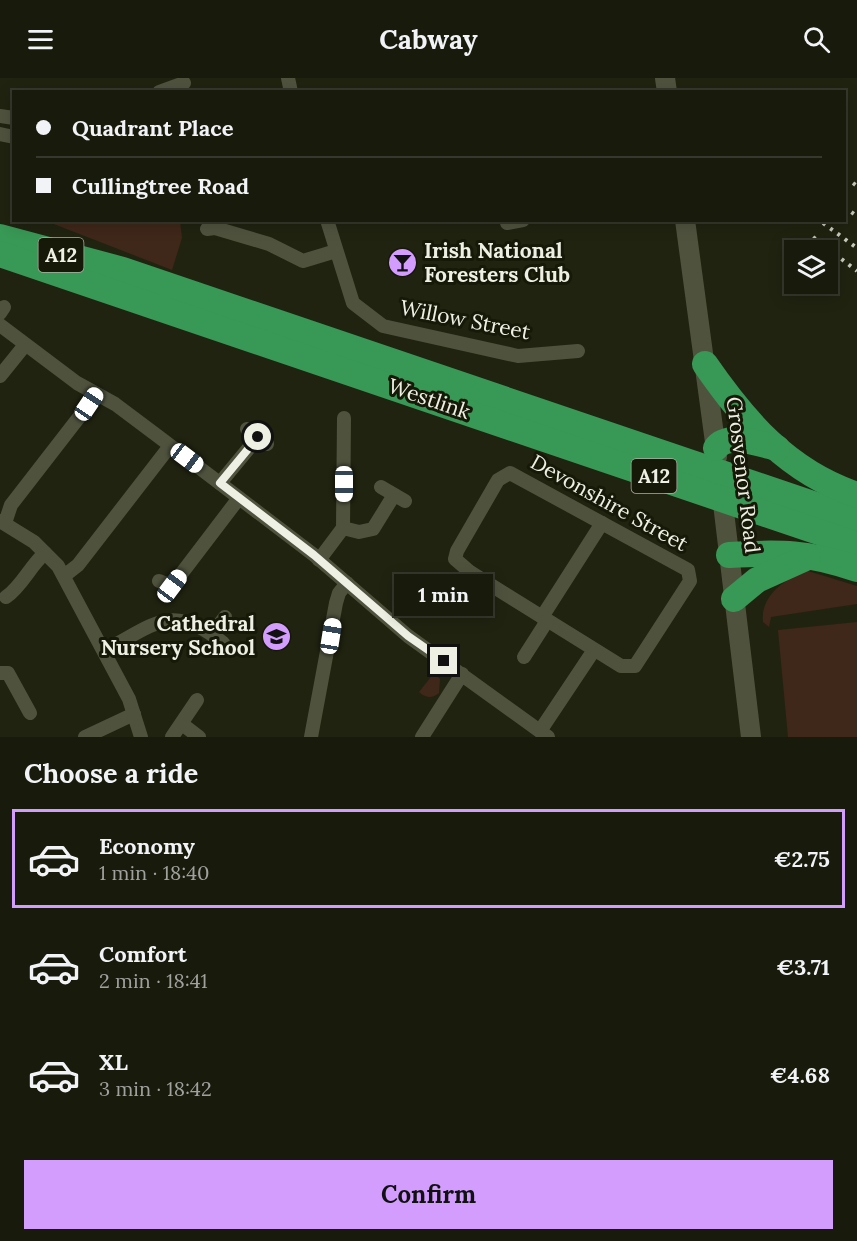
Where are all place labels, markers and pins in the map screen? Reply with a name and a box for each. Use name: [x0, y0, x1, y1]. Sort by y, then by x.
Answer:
place label: Irish National Foresters Club: [424, 237, 570, 288]
bar icon: Irish National Foresters Club: [387, 247, 419, 279]
place label: Cathedral Nursery School: [101, 610, 255, 661]
school or university icon: Cathedral Nursery School: [260, 620, 292, 652]

